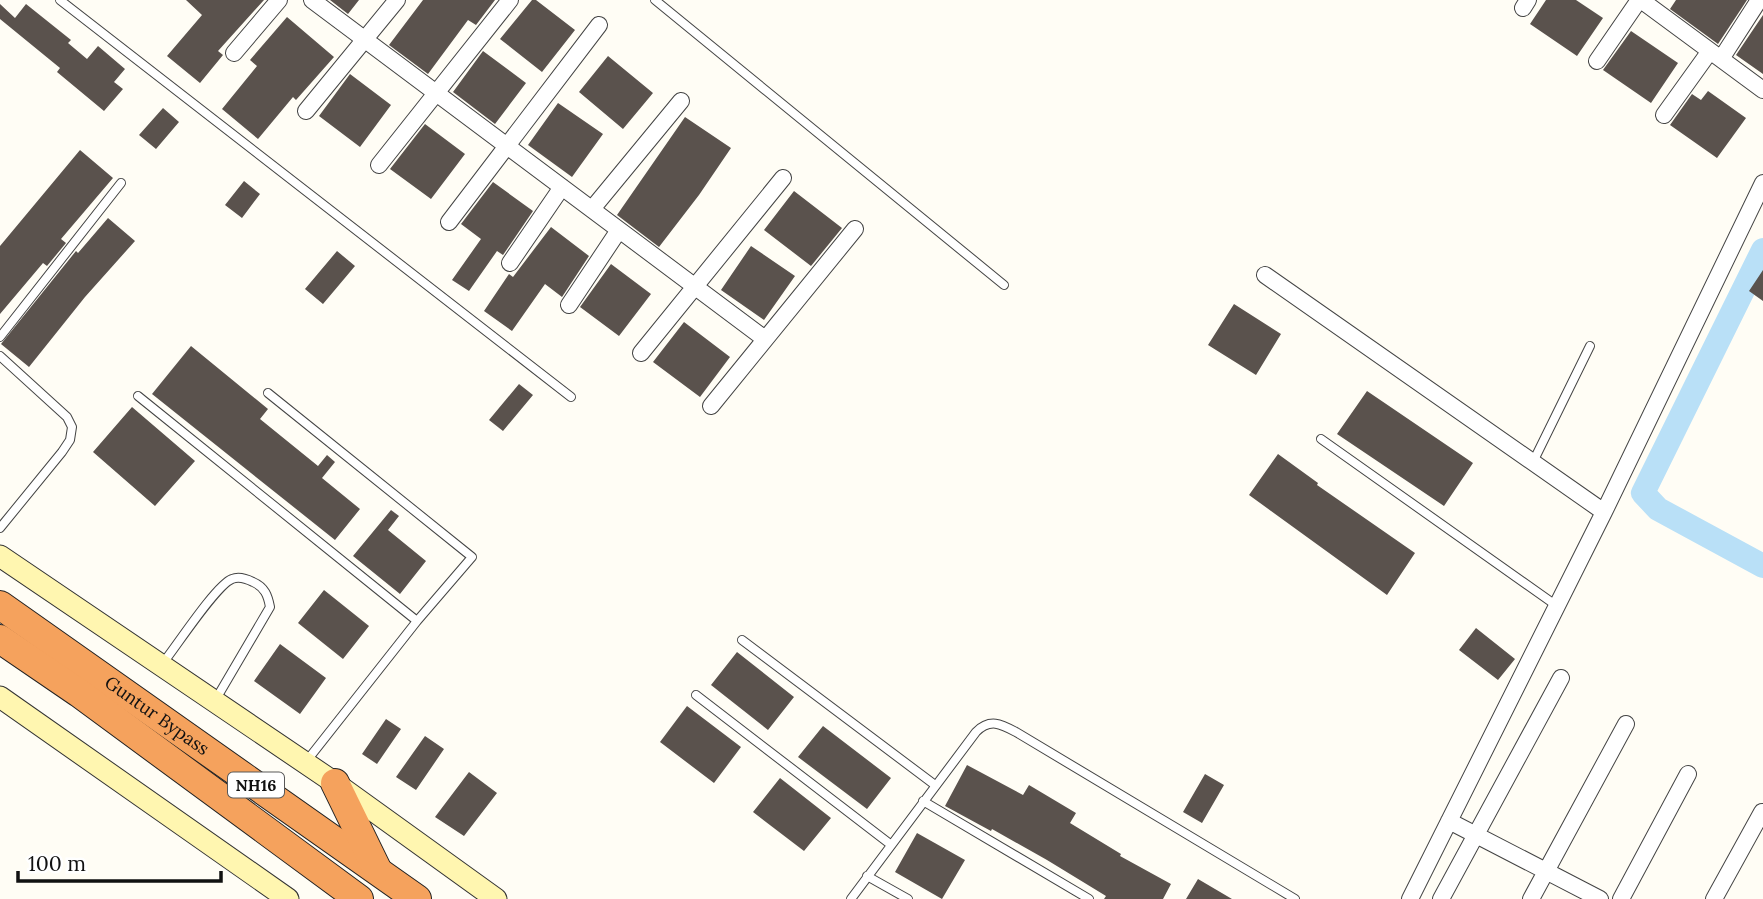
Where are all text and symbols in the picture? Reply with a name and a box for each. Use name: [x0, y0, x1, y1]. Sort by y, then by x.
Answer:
street label: Guntur Bypass: [100, 670, 214, 760]
road number: NH16: [228, 772, 284, 798]
scale bar: [18, 839, 220, 883]
text: 100 m: [28, 850, 86, 877]

